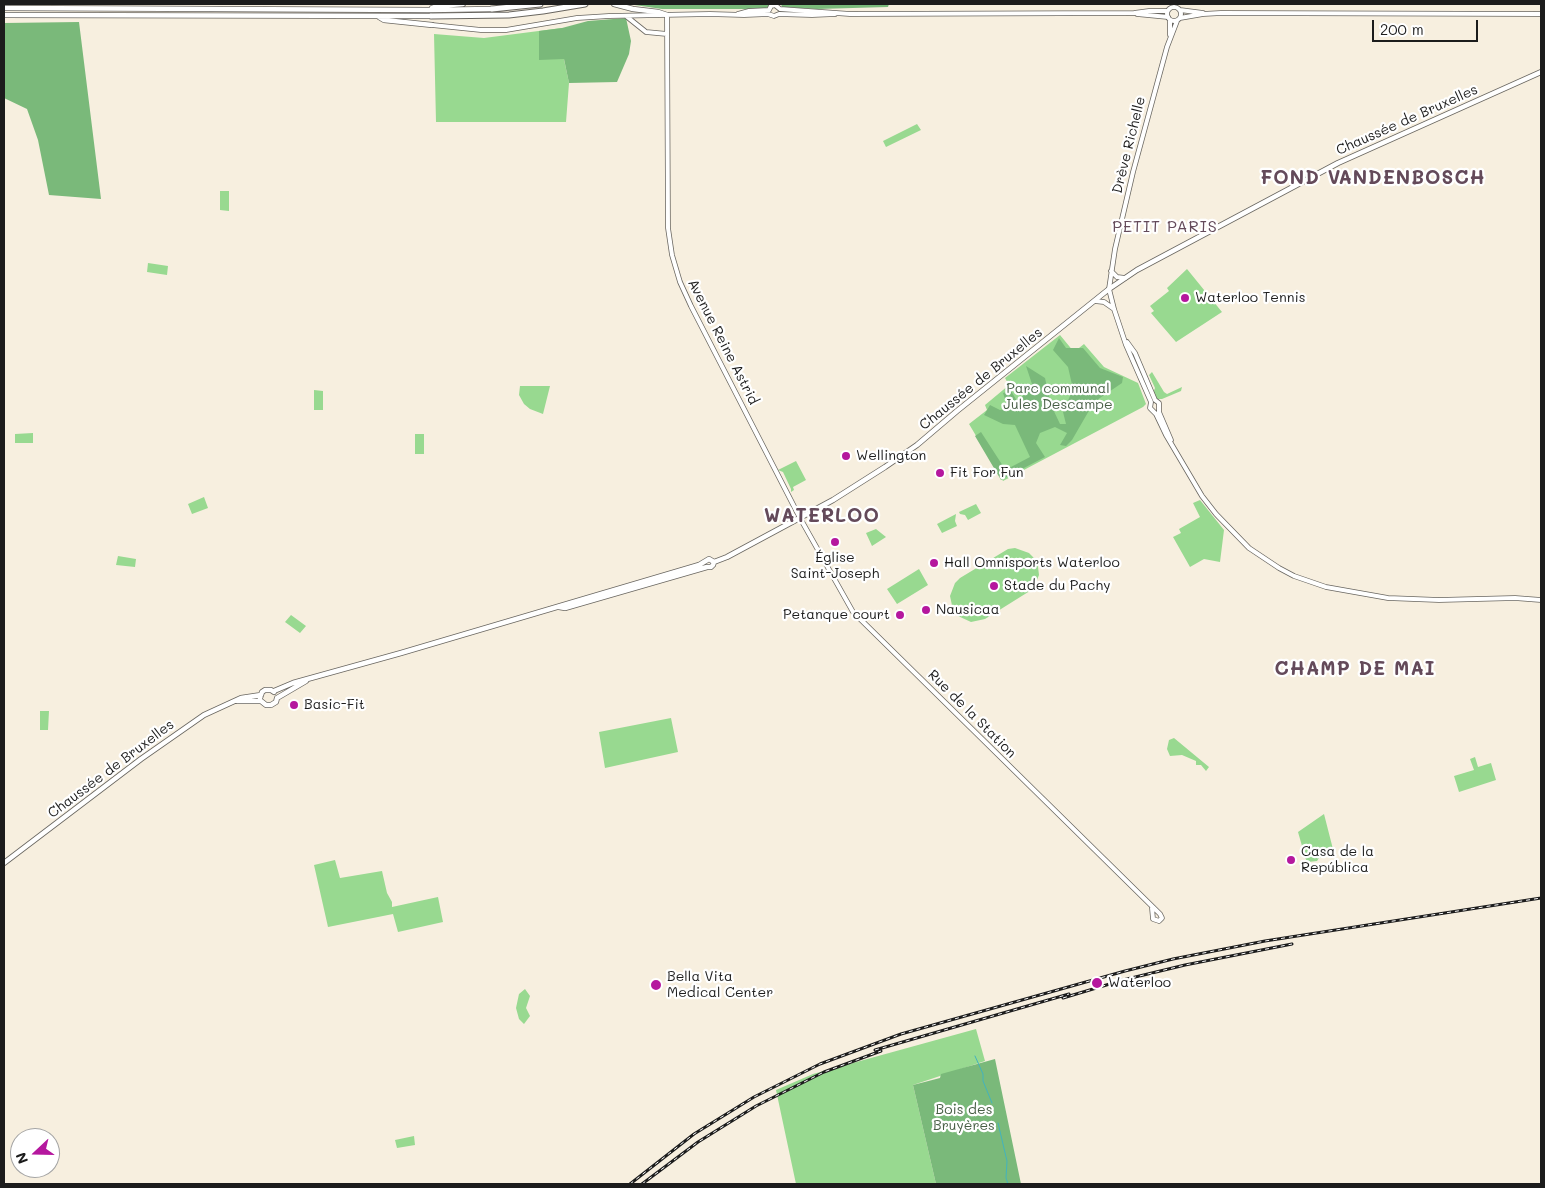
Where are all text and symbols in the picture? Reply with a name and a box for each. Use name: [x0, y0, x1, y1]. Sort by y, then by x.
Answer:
scale bar: [1375, 10, 1481, 42]
text: 200 m: [1380, 19, 1424, 39]
street label: Chaussée de Bruxelles: [1334, 81, 1480, 159]
street label: Drève Richelle: [1109, 95, 1149, 195]
district label: FOND VANDENBOSCH: [1258, 167, 1488, 189]
district label: PETIT PARIS: [1111, 217, 1219, 237]
street label: Avenue Reine Astrid: [684, 276, 762, 408]
place label: Waterloo Tennis: [1195, 290, 1306, 306]
marker: Waterloo Tennis: [1179, 292, 1191, 304]
street label: Chaussée de Bruxelles: [916, 324, 1046, 434]
park label: Parc communal Jules Descampe: [1003, 381, 1113, 414]
place label: Wellington: [856, 448, 926, 464]
marker: Wellington: [840, 450, 852, 462]
place label: Fit For Fun: [950, 465, 1024, 481]
marker: Fit For Fun: [934, 467, 946, 479]
district label: WATERLOO: [763, 505, 881, 527]
marker: Église Saint-Joseph: [829, 536, 841, 548]
place label: Église Saint-Joseph: [791, 550, 879, 582]
place label: Hall Omnisports Waterloo: [944, 555, 1120, 571]
marker: Hall Omnisports Waterloo: [928, 557, 940, 569]
place label: Stade du Pachy: [1004, 578, 1111, 594]
marker: Stade du Pachy: [988, 580, 1000, 592]
place label: Nausicaa: [936, 602, 999, 618]
marker: Nausicaa: [920, 604, 932, 616]
place label: Petanque court: [783, 607, 890, 623]
marker: Petanque court: [894, 609, 906, 621]
district label: CHAMP DE MAI: [1273, 658, 1437, 680]
street label: Rue de la Station: [924, 666, 1020, 762]
place label: Basic-Fit: [304, 697, 365, 713]
marker: Basic-Fit: [288, 699, 300, 711]
street label: Chaussée de Bruxelles: [45, 716, 177, 822]
place label: Casa de la República: [1301, 844, 1374, 876]
marker: Casa de la República: [1285, 854, 1297, 866]
place label: Bella Vita Medical Center: [667, 969, 773, 1002]
place label: Waterloo: [1108, 975, 1171, 991]
marker: Waterloo: [1090, 976, 1104, 990]
marker: Bella Vita Medical Center: [649, 978, 663, 992]
park label: Bois des Bruyères: [933, 1102, 995, 1134]
north arrow: [10, 1128, 60, 1178]
text: N: [11, 1150, 32, 1167]

